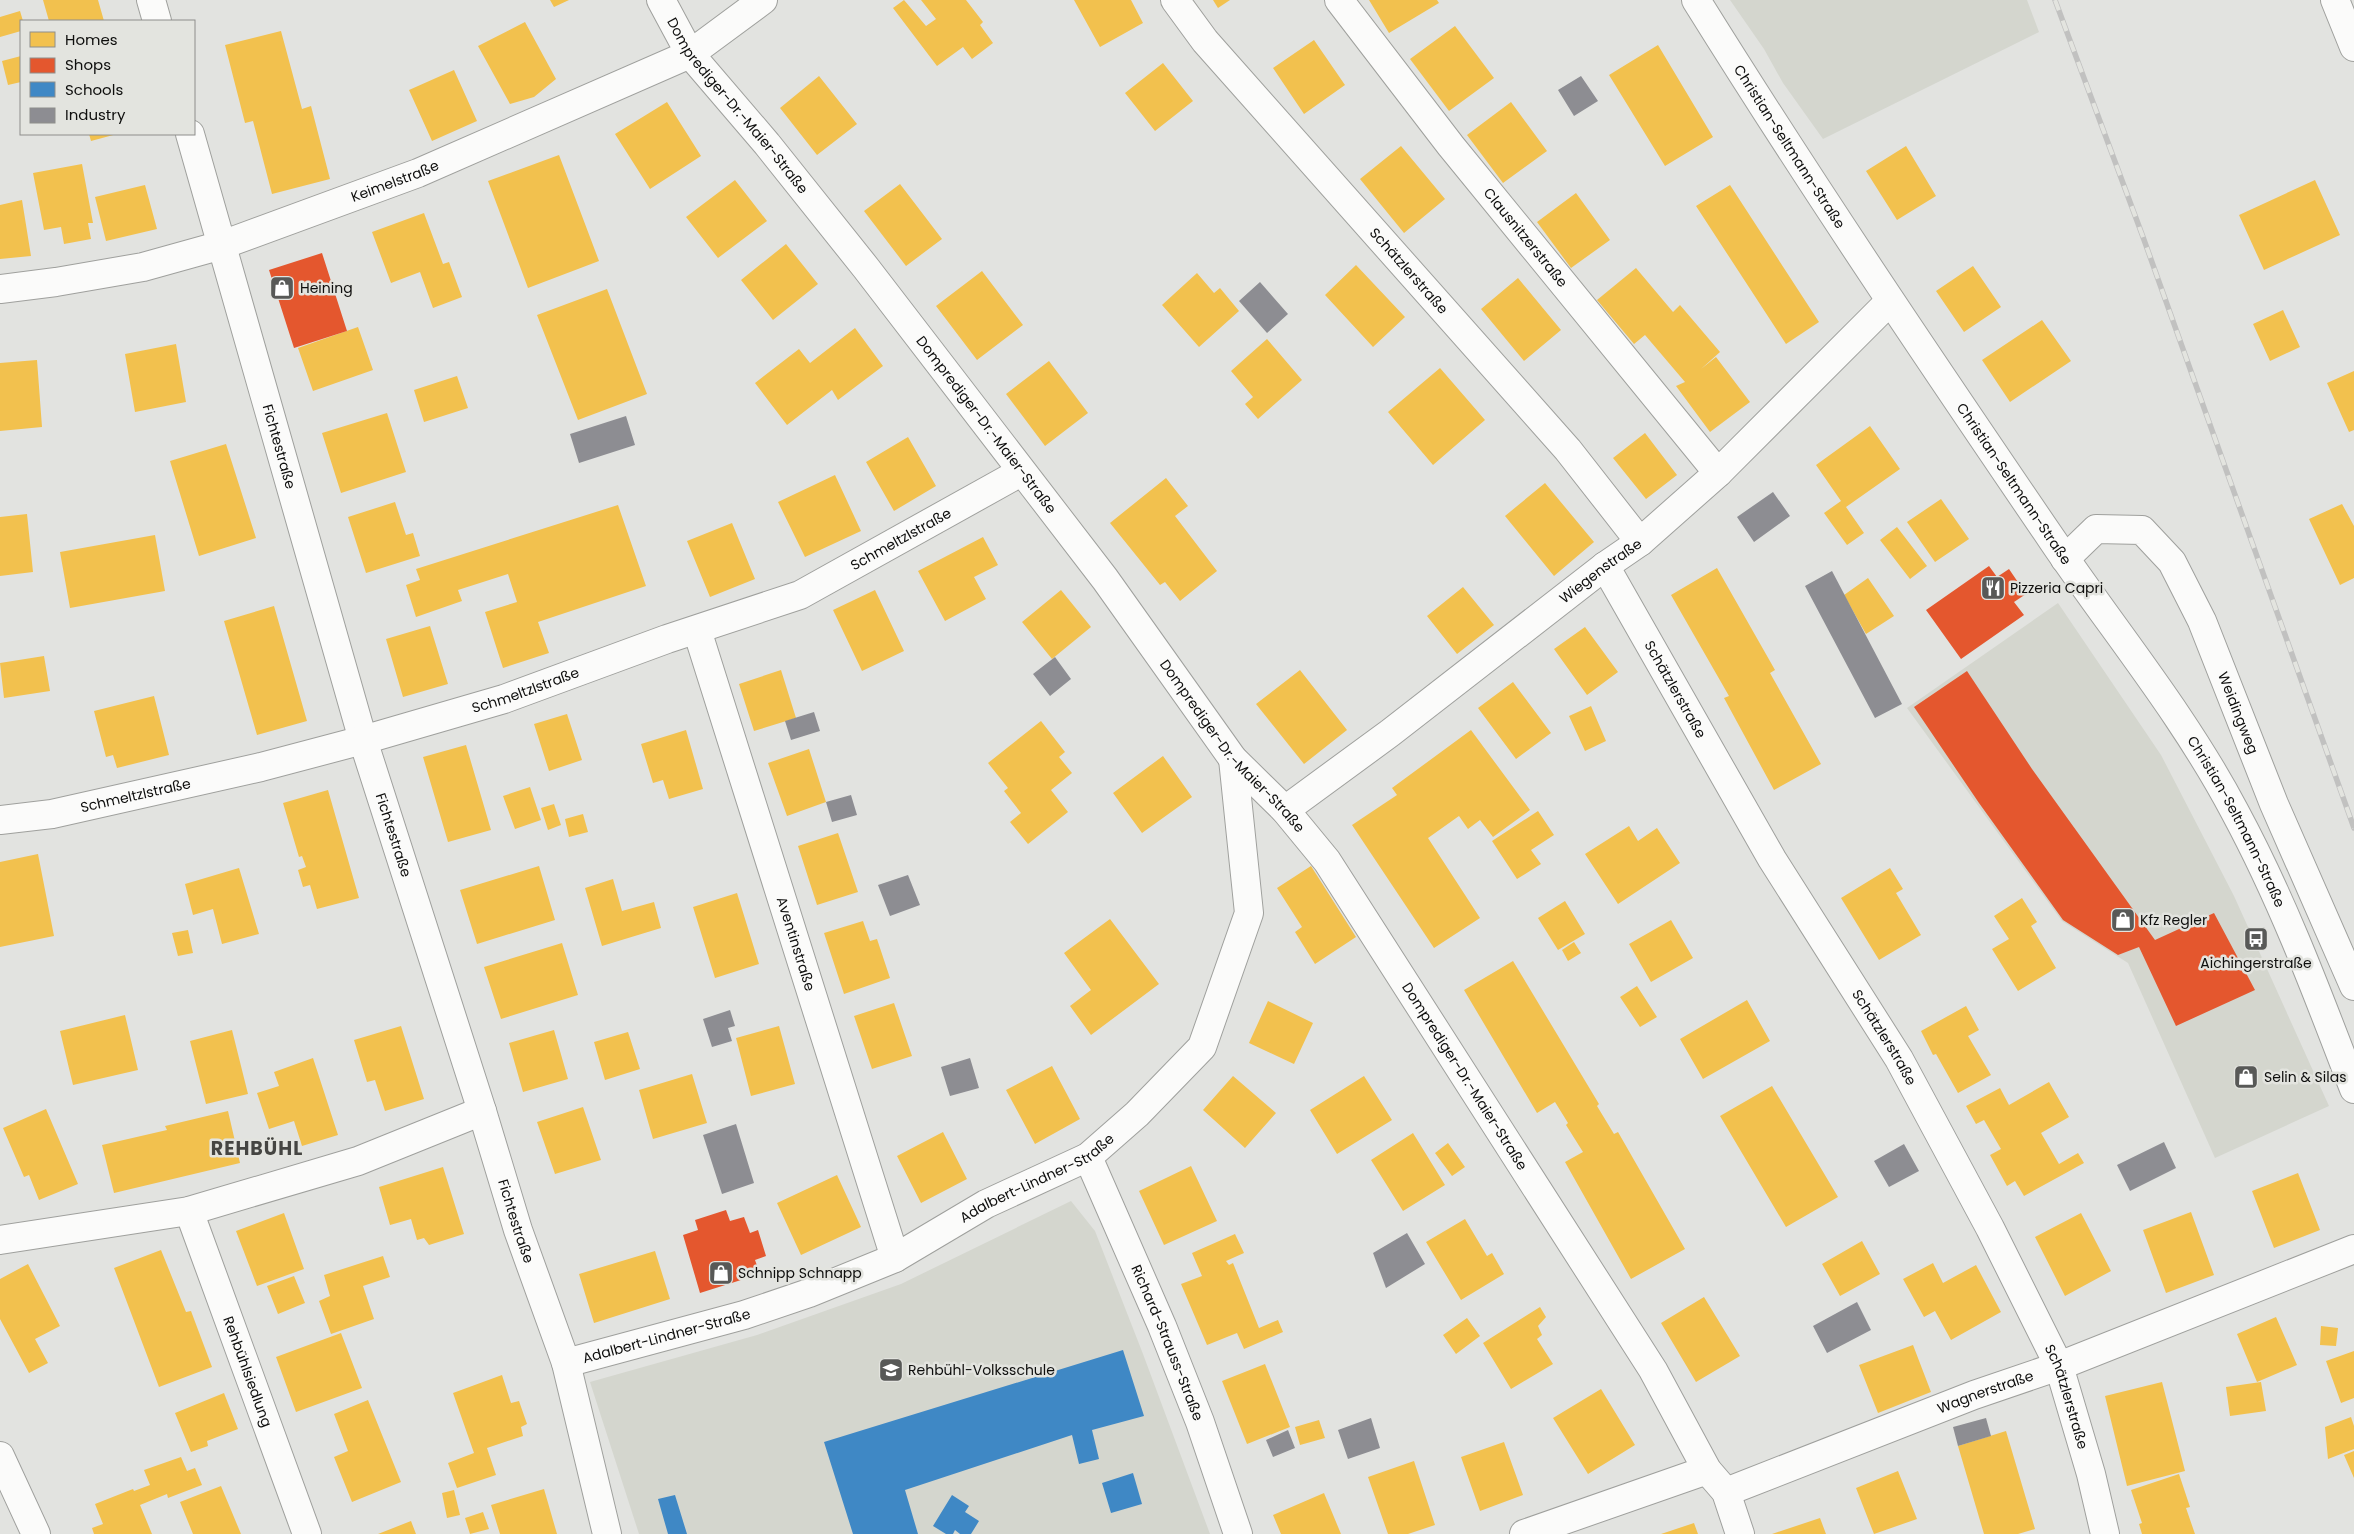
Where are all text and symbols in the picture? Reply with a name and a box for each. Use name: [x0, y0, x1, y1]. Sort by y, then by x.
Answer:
street label: Domprediger-Dr.-Maier-Straße: [662, 14, 813, 198]
legend: [20, 20, 195, 135]
text: Homes: [65, 29, 118, 50]
text: Shops: [65, 54, 111, 75]
street label: Christian-Seltmann-Straße: [1729, 61, 1850, 233]
text: Schools: [65, 79, 123, 100]
text: Industry: [65, 104, 126, 125]
street label: Keimelstraße: [348, 155, 442, 207]
street label: Clausnitzerstraße: [1479, 183, 1573, 292]
street label: Schätzlerstraße: [1365, 223, 1453, 319]
shop icon: Heining: [269, 275, 295, 301]
place label: Heining: [300, 278, 353, 298]
street label: Domprediger-Dr.-Maier-Straße: [912, 332, 1061, 518]
street label: Christian-Seltmann-Straße: [1952, 399, 2077, 569]
street label: Fichtestraße: [258, 402, 301, 491]
street label: Schmeltzlstraße: [847, 503, 955, 575]
street label: Wiegenstraße: [1555, 533, 1646, 608]
restaurant icon: Pizzeria Capri: [1980, 575, 2006, 601]
place label: Pizzeria Capri: [2010, 578, 2103, 598]
street label: Schätzlerstraße: [1640, 637, 1711, 742]
street label: Domprediger-Dr.-Maier-Straße: [1155, 655, 1310, 837]
street label: Schmeltzlstraße: [469, 662, 582, 718]
street label: Weidingweg: [2213, 669, 2263, 757]
street label: Christian-Seltmann-Straße: [2183, 732, 2290, 911]
street label: Schmeltzlstraße: [78, 773, 193, 817]
street label: Fichtestraße: [371, 790, 416, 880]
street label: Aventinstraße: [772, 894, 820, 994]
shop icon: Kfz Regler: [2110, 907, 2136, 933]
place label: Kfz Regler: [2140, 910, 2207, 930]
bus stop icon: Aichingerstraße: [2243, 926, 2269, 952]
place label: Aichingerstraße: [2200, 953, 2312, 973]
street label: Domprediger-Dr.-Maier-Straße: [1397, 978, 1533, 1174]
street label: Schätzlerstraße: [1847, 985, 1921, 1089]
shop icon: Selin & Silas: [2233, 1064, 2259, 1090]
place label: Selin & Silas: [2264, 1067, 2346, 1087]
street label: Adalbert-Lindner-Straße: [956, 1129, 1118, 1227]
district label: REHBÜHL: [211, 1135, 303, 1162]
street label: Fichtestraße: [493, 1177, 539, 1266]
shop icon: Schnipp Schnapp: [708, 1260, 734, 1286]
street label: Richard-Strauss-Straße: [1126, 1262, 1209, 1424]
place label: Schnipp Schnapp: [738, 1263, 862, 1283]
street label: Adalbert-Lindner-Straße: [580, 1303, 753, 1368]
street label: Rehbühlsiedlung: [218, 1313, 277, 1430]
street label: Schätzlerstraße: [2040, 1341, 2093, 1452]
school or university icon: Rehbühl-Volksschule: [878, 1357, 904, 1383]
place label: Rehbühl-Volksschule: [908, 1360, 1055, 1380]
street label: Wagnerstraße: [1934, 1365, 2036, 1418]

